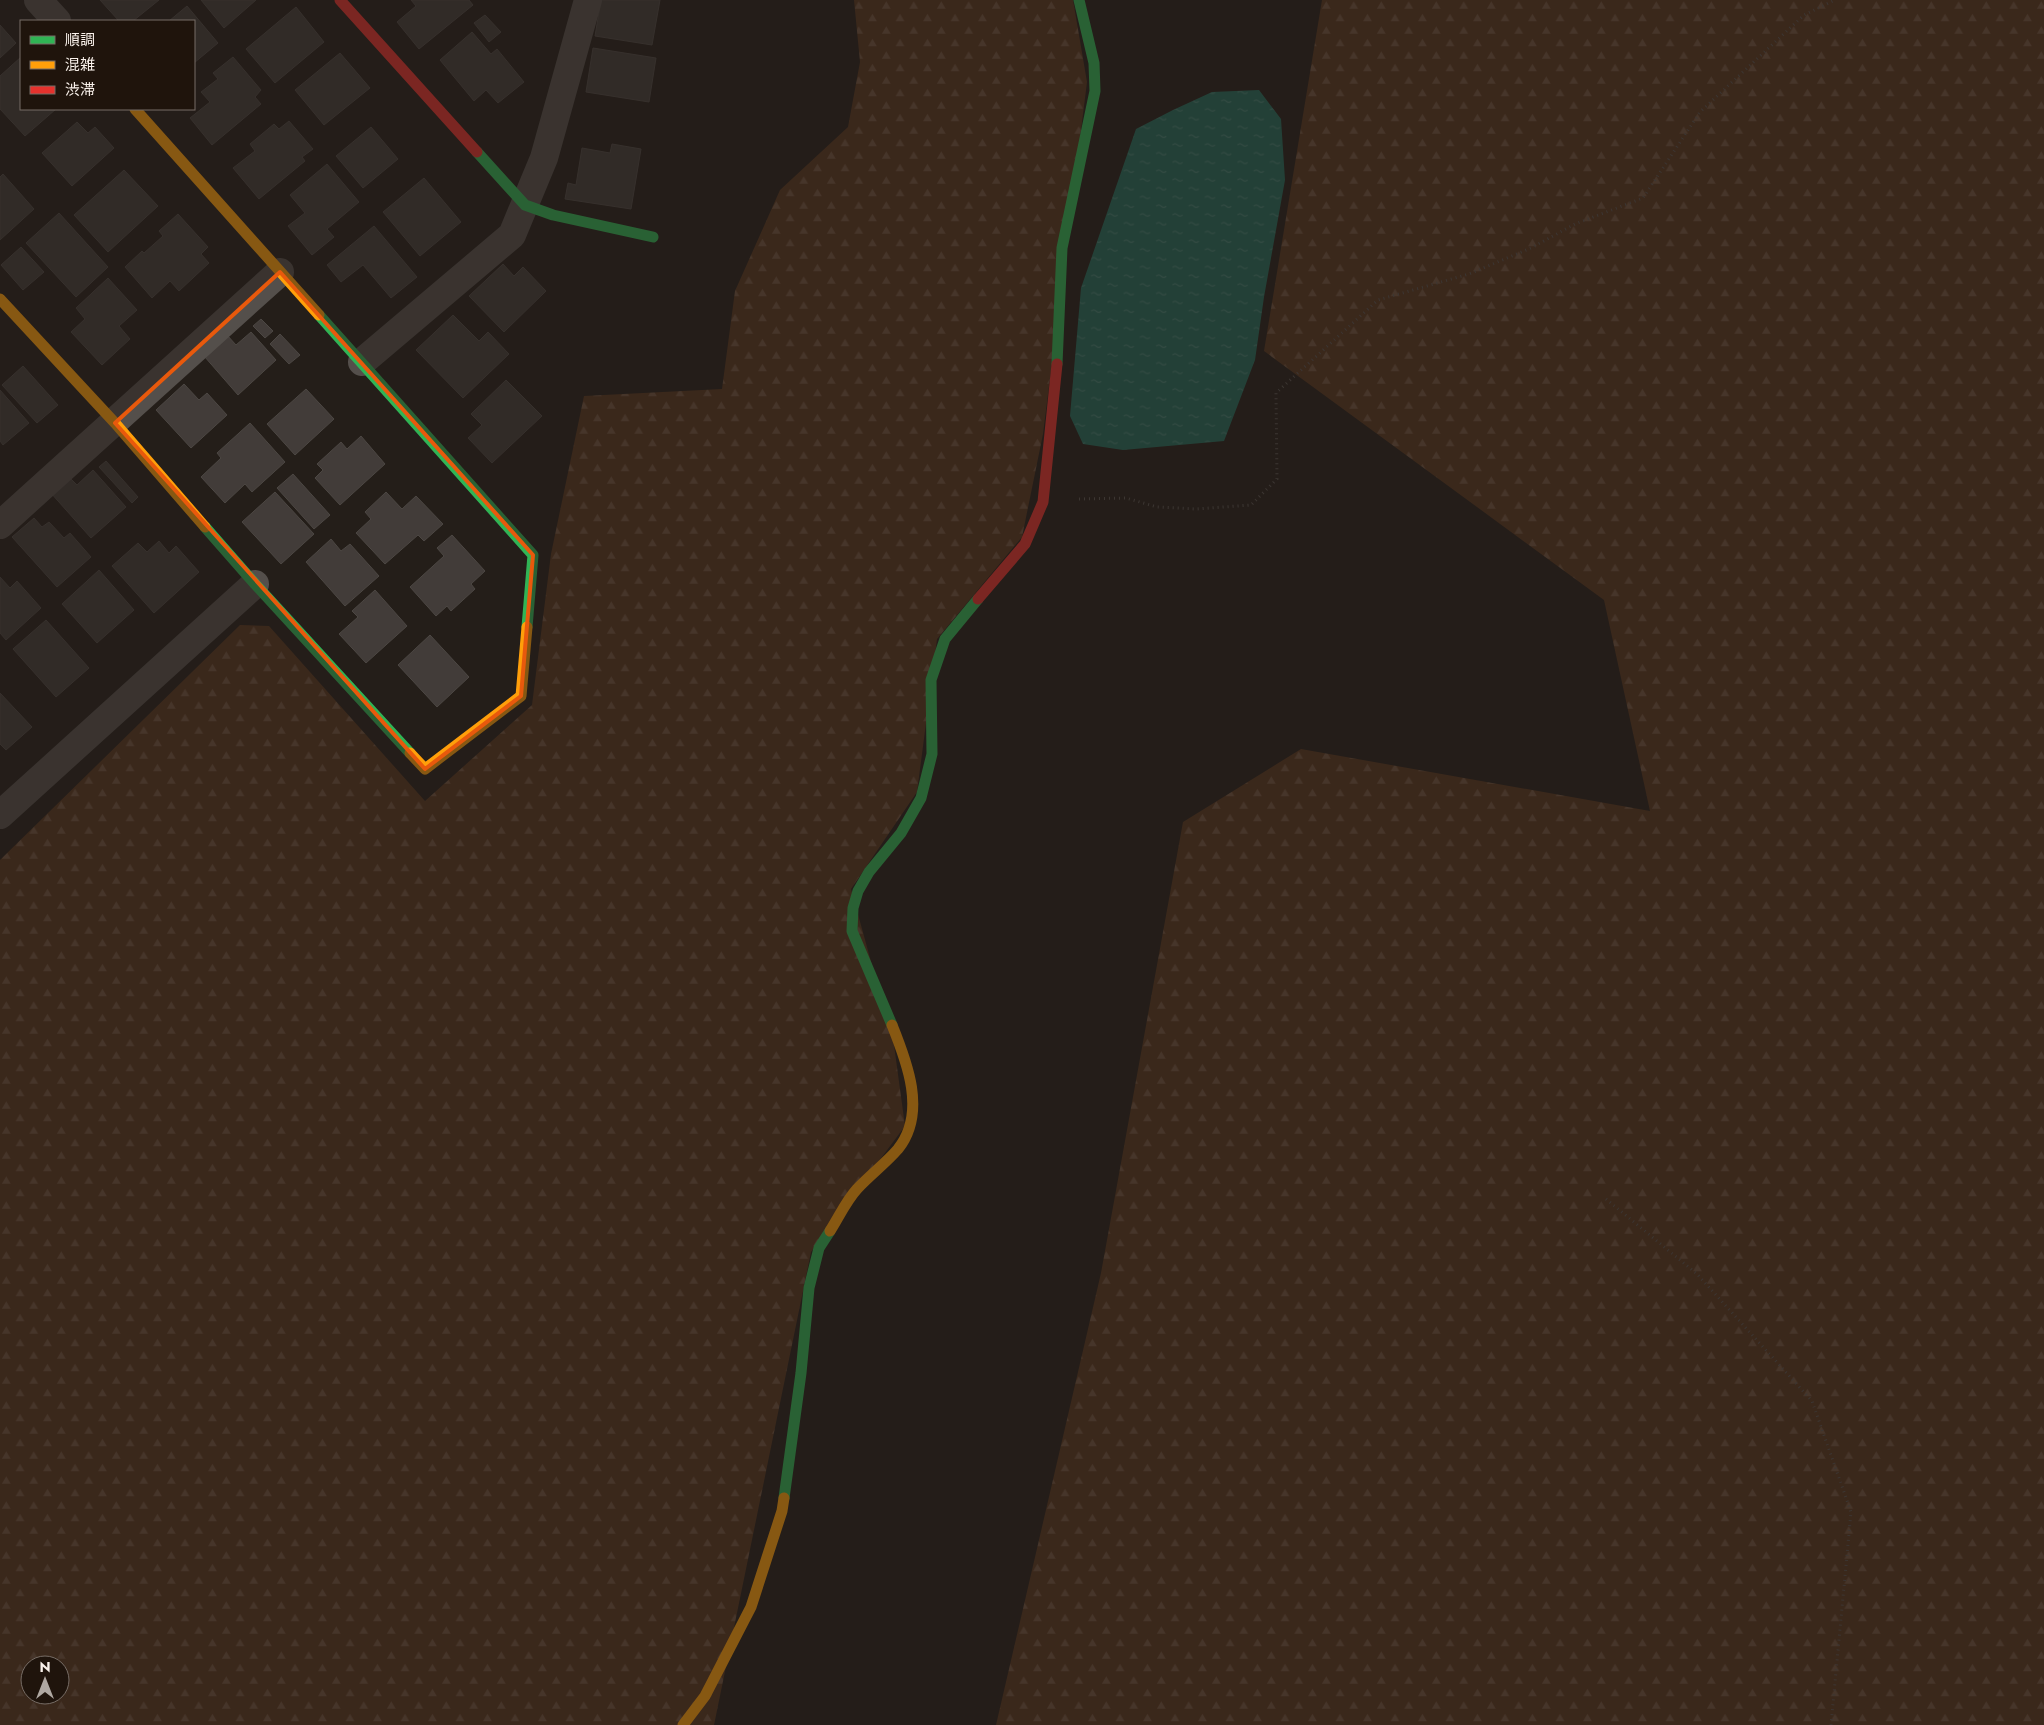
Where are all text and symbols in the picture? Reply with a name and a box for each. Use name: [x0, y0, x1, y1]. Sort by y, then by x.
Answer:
legend: [20, 20, 195, 110]
text: 順調: [65, 29, 95, 51]
text: 混雑: [65, 54, 95, 76]
text: 渋滞: [65, 79, 95, 101]
north arrow: [20, 1655, 70, 1705]
text: N: [39, 1657, 51, 1677]

